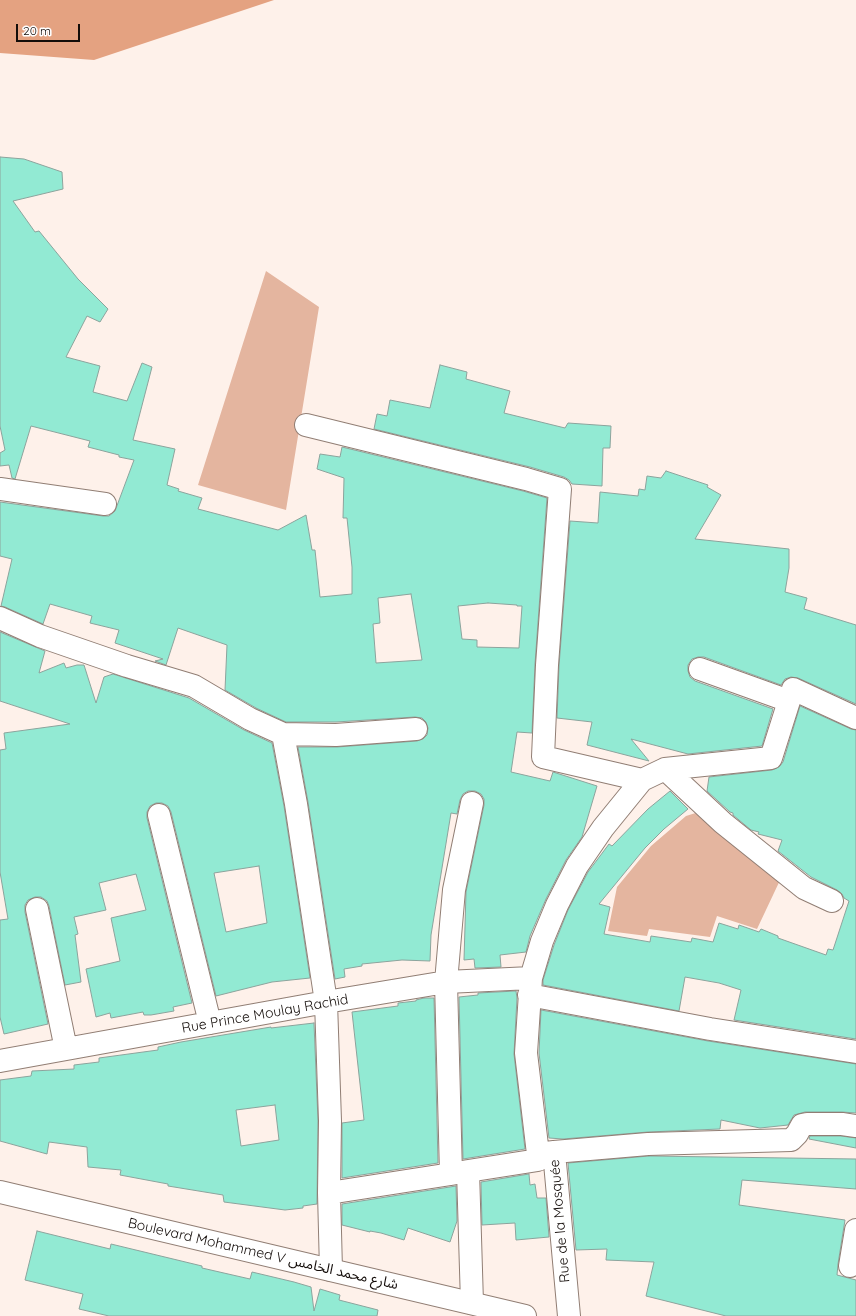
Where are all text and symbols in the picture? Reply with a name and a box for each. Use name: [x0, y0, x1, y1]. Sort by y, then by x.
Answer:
scale bar: [18, 16, 82, 42]
text: 20 m: [23, 23, 51, 38]
street label: Rue Prince Moulay Rachid: [180, 991, 350, 1037]
street label: Rue de la Mosquée: [546, 1159, 574, 1283]
street label: Boulevard Mohammed V شارع محمد الخامس: [126, 1215, 400, 1293]

